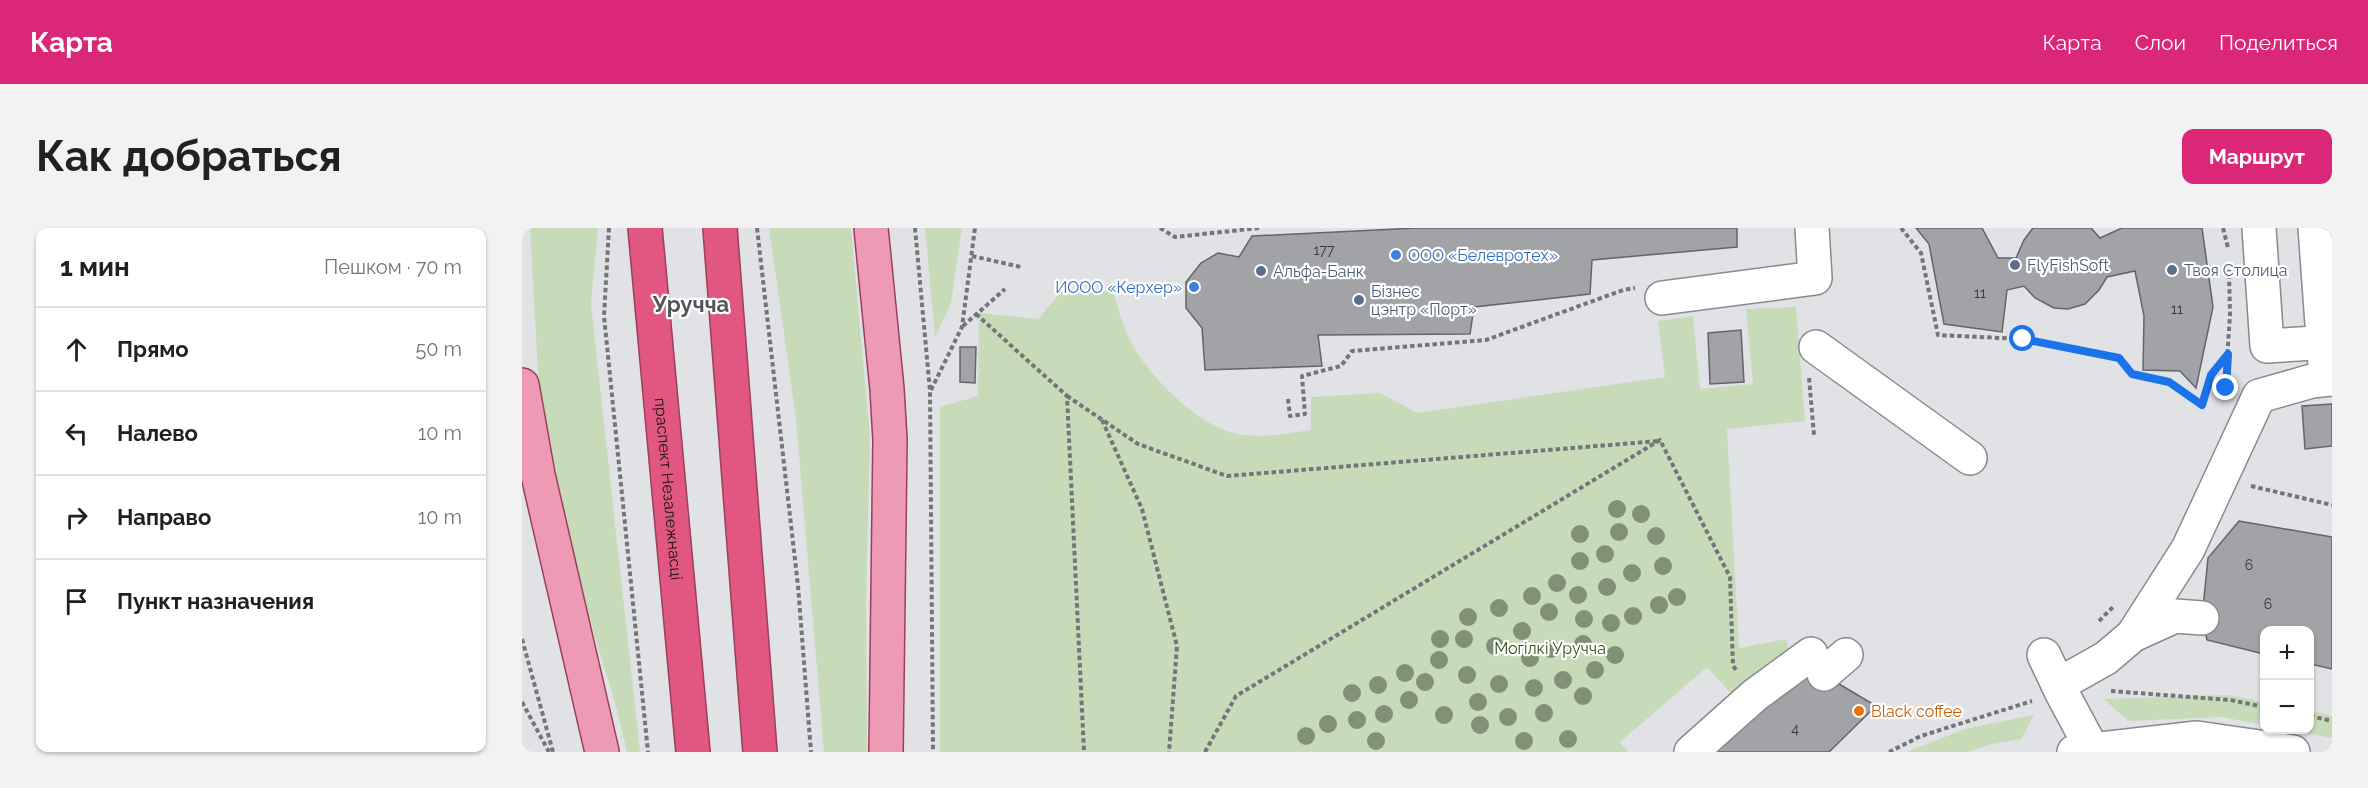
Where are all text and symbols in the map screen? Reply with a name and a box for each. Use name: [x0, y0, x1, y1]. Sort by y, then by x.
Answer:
text: Карта: [30, 26, 113, 59]
text: Карта: [2043, 30, 2102, 55]
text: Слои: [2135, 30, 2186, 55]
text: Поделиться: [2219, 30, 2338, 55]
button: Маршрут: [2182, 129, 2332, 184]
text: Как добраться: [36, 132, 342, 181]
house number: 177: [1314, 242, 1335, 258]
place label: ООО «Белевротех»: [1408, 246, 1558, 265]
marker: ООО «Белевротех»: [1389, 248, 1403, 262]
text: 1 мин: [60, 252, 130, 282]
text: Пешком · 70 m: [324, 255, 462, 279]
place label: FlyFishSoft: [2027, 256, 2110, 275]
marker: FlyFishSoft: [2008, 258, 2022, 272]
place label: Твоя Столица: [2184, 261, 2288, 280]
place label: Альфа-Банк: [1273, 262, 1364, 281]
marker: Твоя Столица: [2165, 263, 2179, 277]
marker: Альфа-Банк: [1254, 264, 1268, 278]
place label: ИООО «Керхер»: [1055, 278, 1182, 297]
marker: ИООО «Керхер»: [1187, 280, 1201, 294]
place label: Бізнес цэнтр «Порт»: [1371, 282, 1477, 319]
house number: 11: [1974, 285, 1986, 301]
district label: Уручча: [652, 291, 729, 317]
marker: Бізнес цэнтр «Порт»: [1352, 293, 1366, 307]
house number: 11: [2171, 301, 2183, 317]
route start: [2009, 325, 2035, 351]
icon: ahead: [60, 333, 93, 366]
text: Прямо: [117, 336, 189, 362]
text: 50 m: [415, 337, 462, 361]
route end: [2212, 374, 2238, 400]
street label: праспект Незалежнасці: [651, 397, 687, 581]
icon: left: [60, 417, 93, 450]
text: Налево: [117, 420, 198, 446]
text: 10 m: [418, 421, 462, 445]
icon: right: [60, 501, 93, 534]
text: Направо: [117, 504, 211, 530]
text: 10 m: [418, 505, 462, 529]
house number: 6: [2245, 557, 2253, 573]
icon: arrive: [60, 585, 93, 618]
text: Пункт назначения: [117, 588, 314, 614]
house number: 6: [2264, 596, 2272, 612]
map controls: [2260, 626, 2314, 734]
button: +: [2260, 626, 2314, 680]
park label: Могілкі Уручча: [1494, 639, 1606, 658]
button: −: [2260, 680, 2314, 734]
place label: Black coffee: [1871, 702, 1962, 721]
marker: Black coffee: [1852, 704, 1866, 718]
house number: 4: [1791, 721, 1799, 737]

